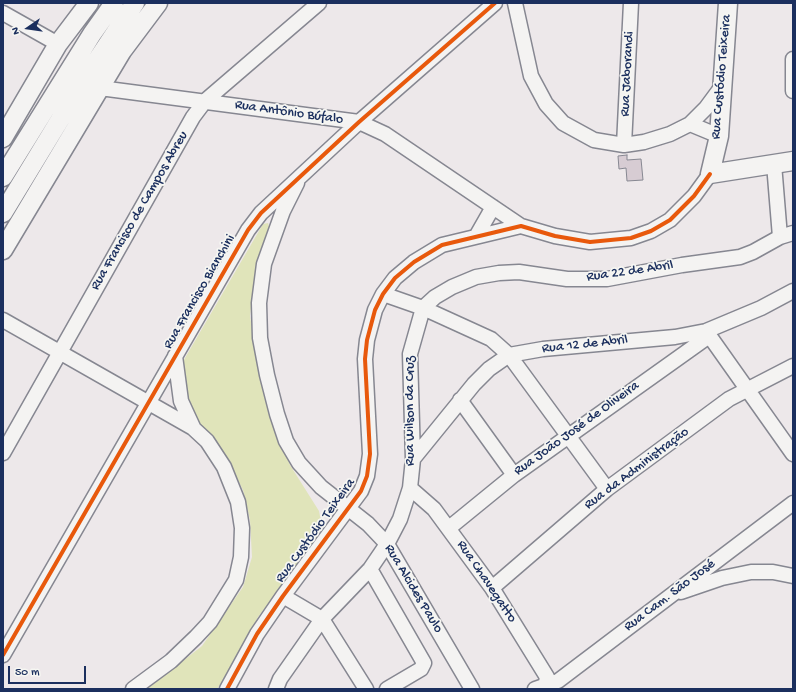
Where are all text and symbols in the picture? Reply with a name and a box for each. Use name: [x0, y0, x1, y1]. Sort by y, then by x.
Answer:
north arrow: [8, 8, 48, 48]
street label: Rua Custódio Teixeira: [708, 14, 736, 140]
text: N: [10, 26, 23, 36]
street label: Rua Jaborandi: [617, 31, 639, 117]
street label: Rua Antônio Búfalo: [234, 97, 344, 129]
street label: Rua Francisco de Campos Abreu: [88, 128, 192, 294]
street label: Rua Francisco Bianchini: [160, 232, 240, 352]
street label: Rua 22 de Abril: [586, 258, 674, 286]
street label: Rua 12 de Abril: [541, 332, 629, 358]
street label: Rua Wilson da Cruz: [403, 356, 419, 466]
street label: Rua João José de Oliveira: [511, 378, 643, 480]
street label: Rua da Administração: [581, 424, 693, 514]
street label: Rua Custódio Teixeira: [272, 475, 360, 587]
street label: Rua Chavegatto: [452, 538, 520, 626]
street label: Rua Alcides Paulo: [380, 542, 446, 636]
street label: Rua Cam. São José: [621, 556, 719, 636]
scale bar: [10, 658, 88, 684]
text: 50 m: [15, 666, 40, 680]

